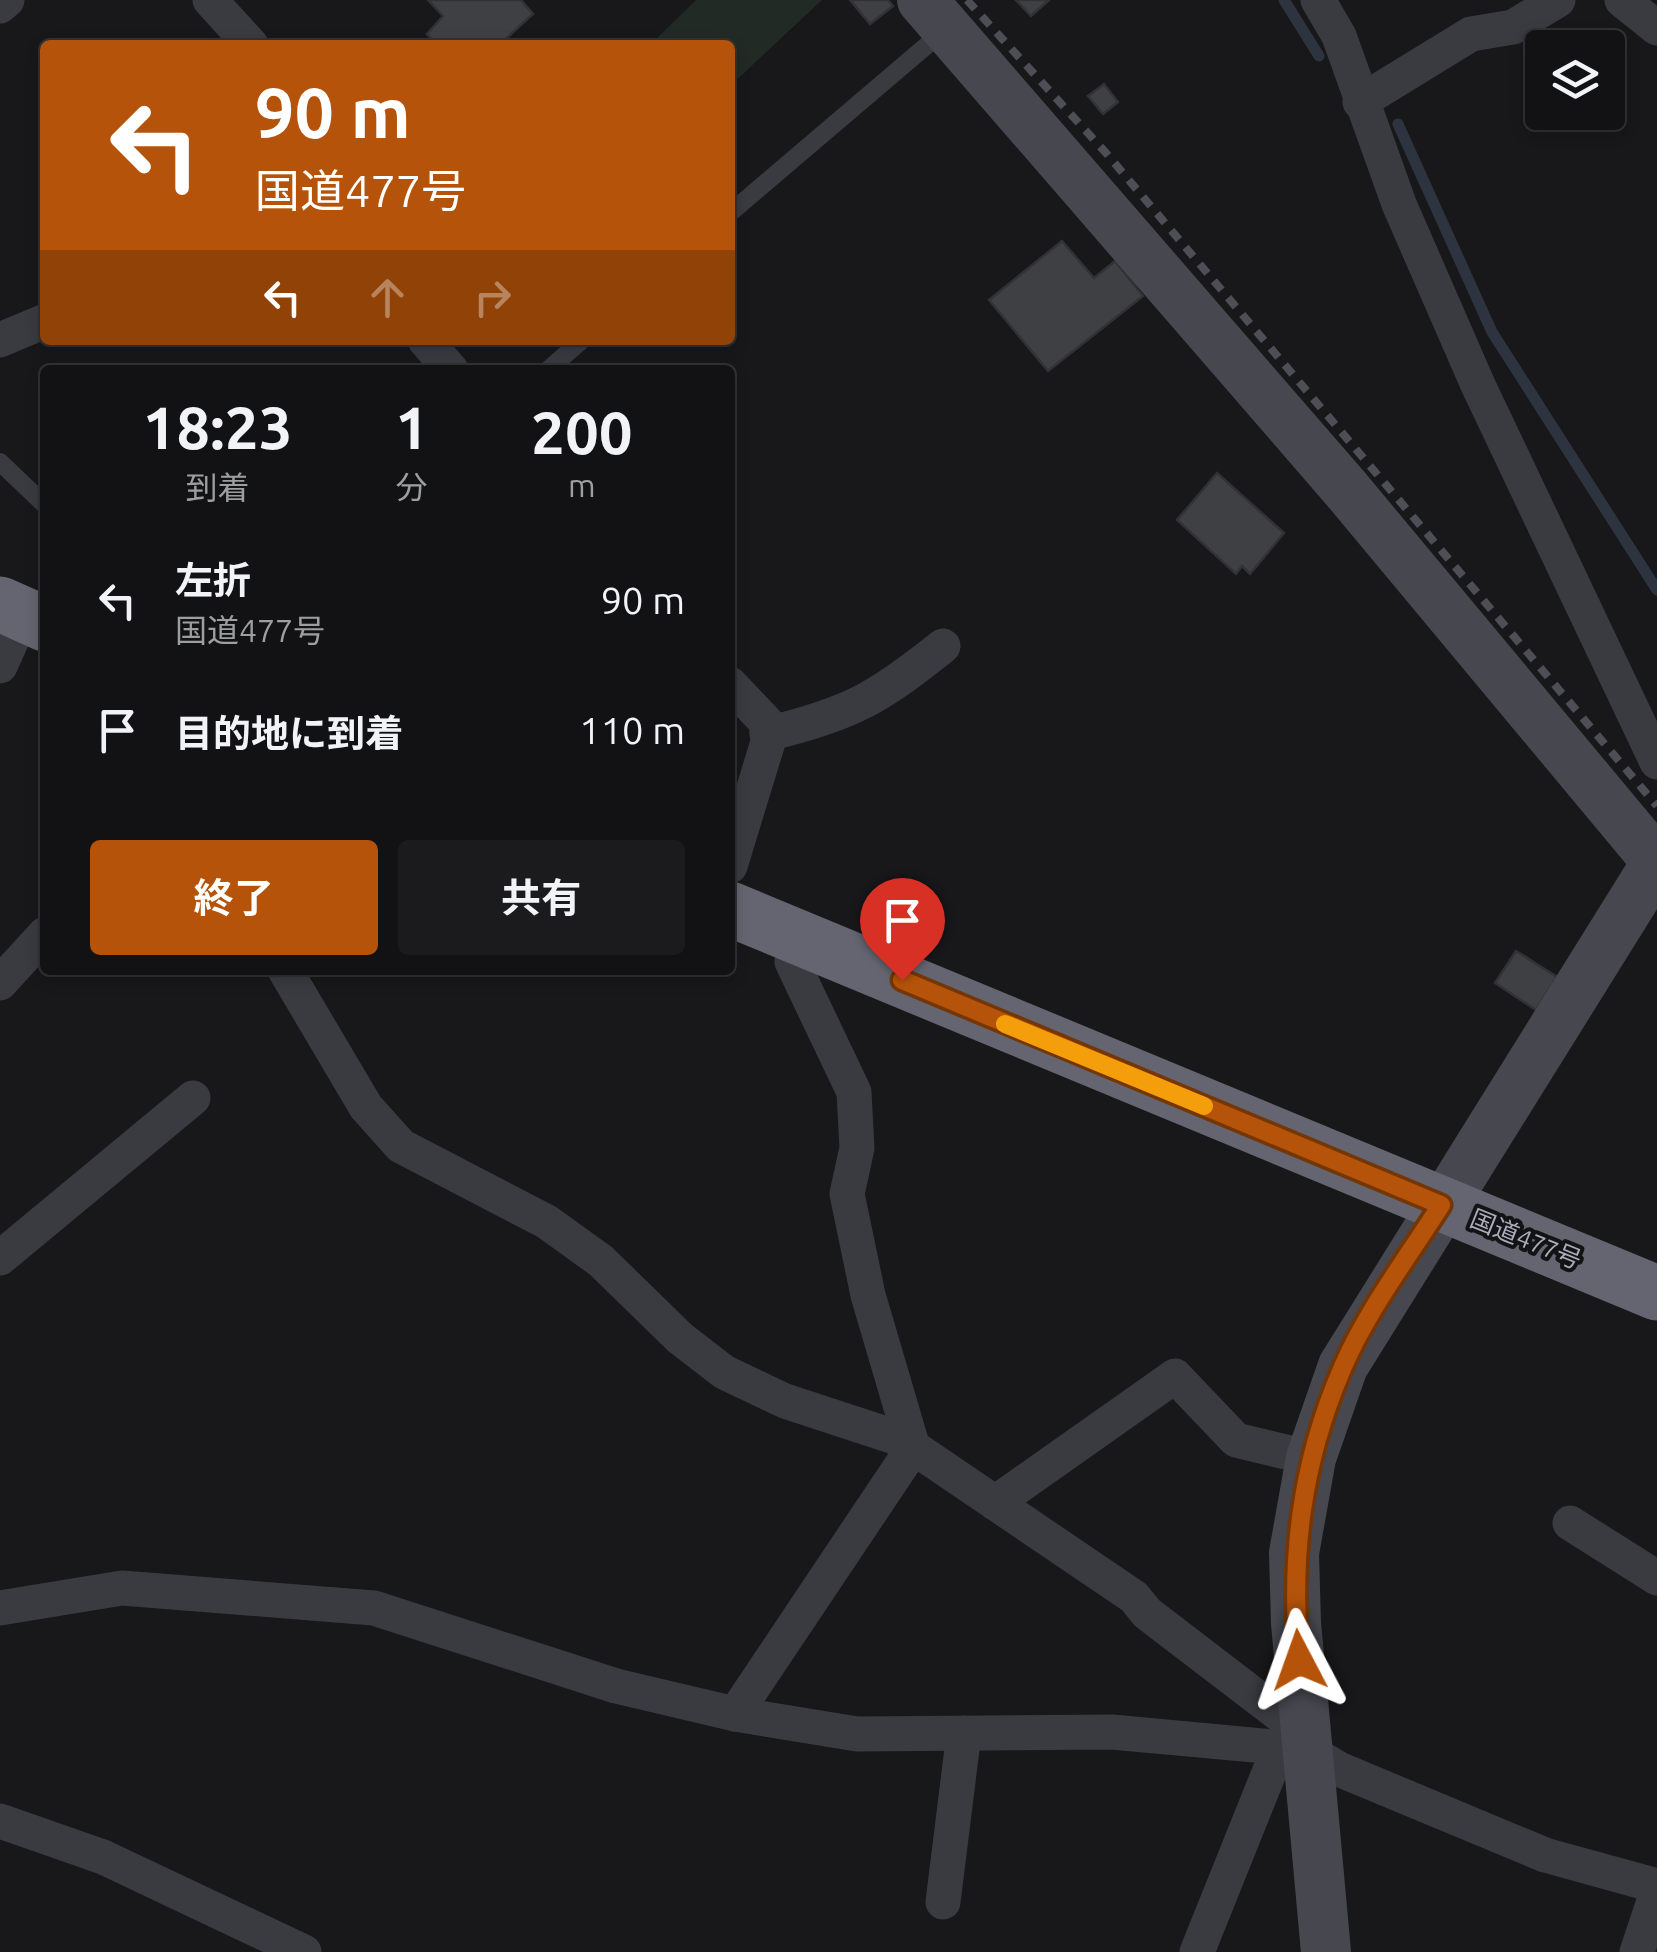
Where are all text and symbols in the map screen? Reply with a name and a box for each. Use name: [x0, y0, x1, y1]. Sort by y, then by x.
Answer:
map controls: [1525, 30, 1625, 130]
button: layers: [1525, 30, 1625, 130]
text: 90 m: [255, 73, 411, 151]
icon: left: [90, 80, 220, 210]
text: 国道477号: [255, 165, 466, 216]
icon: left: [255, 270, 310, 325]
icon: ahead: [360, 270, 415, 325]
icon: right: [465, 270, 520, 325]
text: 18:23: [142, 393, 293, 460]
text: 1: [395, 393, 429, 460]
text: 200: [531, 398, 633, 465]
text: m: [568, 467, 596, 503]
text: 到着: [185, 469, 249, 505]
text: 分: [396, 469, 428, 505]
text: 左折: [175, 559, 251, 601]
icon: left: [90, 573, 145, 628]
text: 90 m: [601, 579, 685, 621]
text: 国道477号: [175, 612, 325, 648]
icon: arrive: [90, 703, 145, 758]
text: 110 m: [579, 709, 685, 751]
text: 目的地に到着: [175, 712, 403, 754]
button: 終了: [90, 840, 378, 955]
button: 共有: [398, 840, 685, 955]
pin: [860, 878, 945, 981]
icon: arrive: [875, 893, 930, 948]
street label: 国道477号: [1466, 1204, 1586, 1274]
position arrow: [1247, 1608, 1351, 1712]

